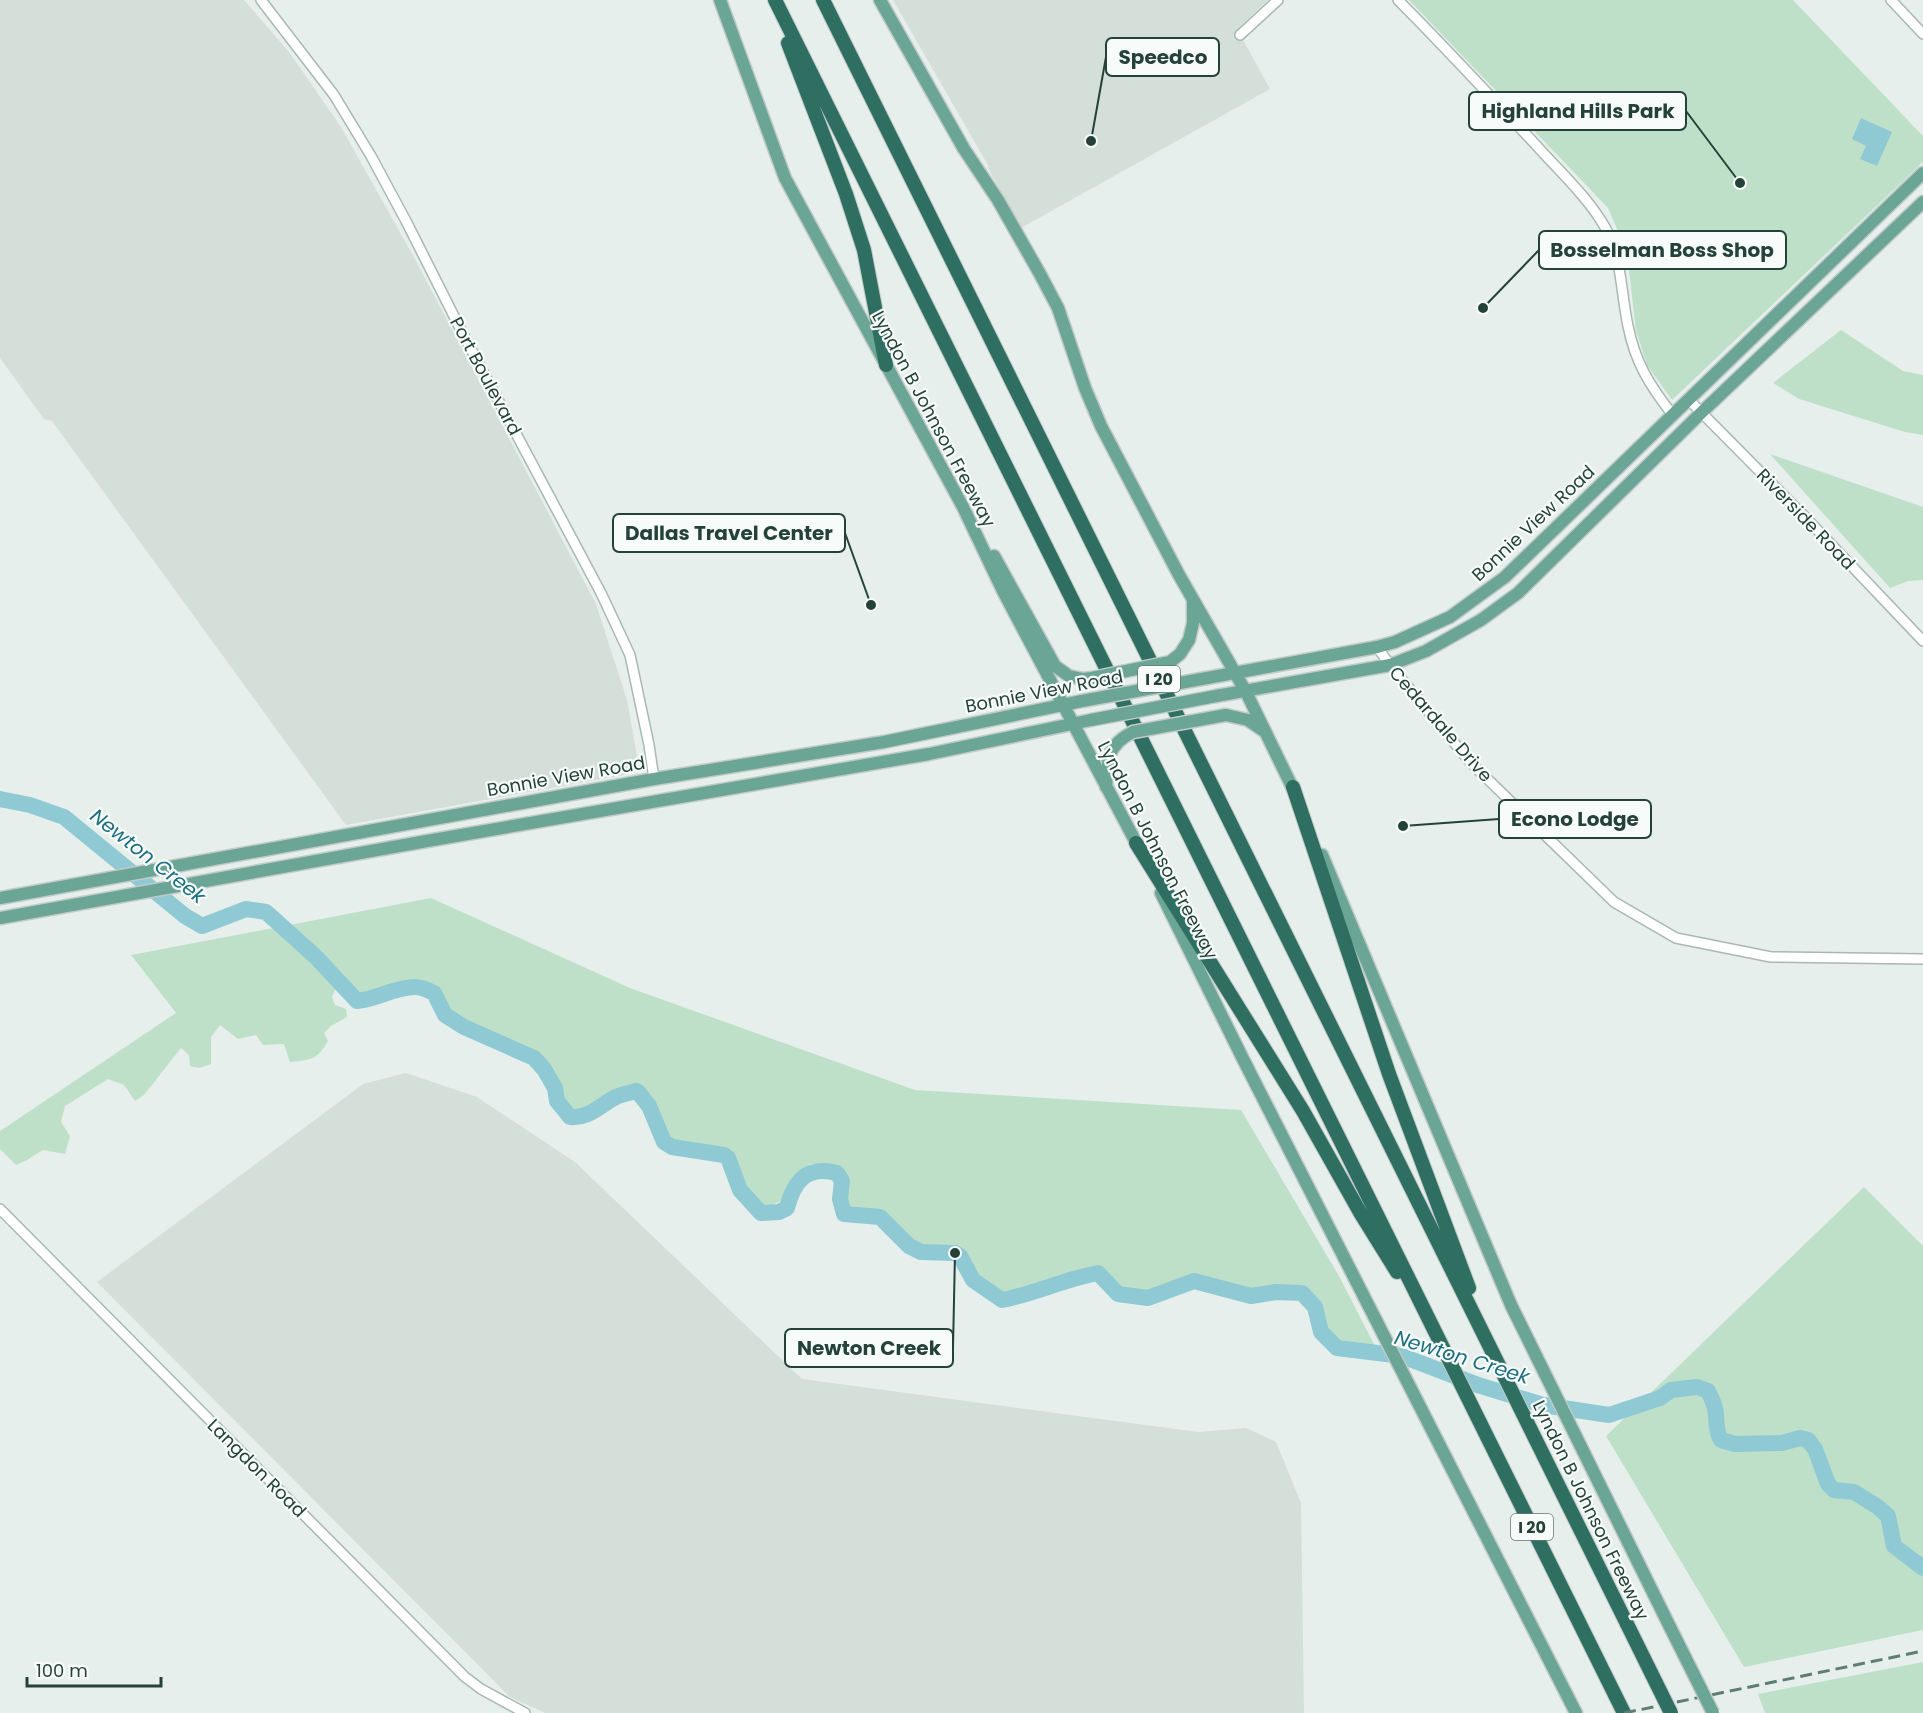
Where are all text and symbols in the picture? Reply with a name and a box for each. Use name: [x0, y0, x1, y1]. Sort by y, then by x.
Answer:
callout: Speedco: [1106, 38, 1219, 76]
text: Speedco: [1119, 43, 1208, 71]
callout: Highland Hills Park: [1469, 92, 1686, 130]
text: Highland Hills Park: [1481, 97, 1675, 125]
callout: Bosselman Boss Shop: [1539, 231, 1786, 269]
text: Bosselman Boss Shop: [1550, 236, 1774, 264]
street label: Lyndon B Johnson Freeway: [866, 306, 1002, 532]
street label: Port Boulevard: [444, 312, 528, 440]
street label: Bonnie View Road: [1466, 459, 1600, 587]
street label: Riverside Road: [1751, 463, 1861, 575]
callout: Dallas Travel Center: [613, 514, 845, 552]
text: Dallas Travel Center: [625, 519, 833, 547]
street label: Cedardale Drive: [1384, 661, 1498, 787]
street label: Bonnie View Road: [963, 663, 1125, 719]
road number: I 20: [1138, 666, 1180, 692]
street label: Lyndon B Johnson Freeway: [1092, 737, 1224, 963]
street label: Bonnie View Road: [485, 750, 647, 802]
callout: Econo Lodge: [1499, 800, 1651, 838]
water label: Newton Creek: [84, 802, 213, 911]
text: Econo Lodge: [1511, 805, 1639, 833]
water label: Newton Creek: [1391, 1323, 1535, 1391]
callout: Newton Creek: [785, 1329, 953, 1367]
text: Newton Creek: [797, 1334, 942, 1362]
street label: Lyndon B Johnson Freeway: [1527, 1396, 1655, 1624]
street label: Langdon Road: [202, 1413, 312, 1523]
road number: I 20: [1511, 1514, 1553, 1540]
scale bar: [27, 1650, 160, 1688]
text: 100 m: [36, 1658, 88, 1683]

